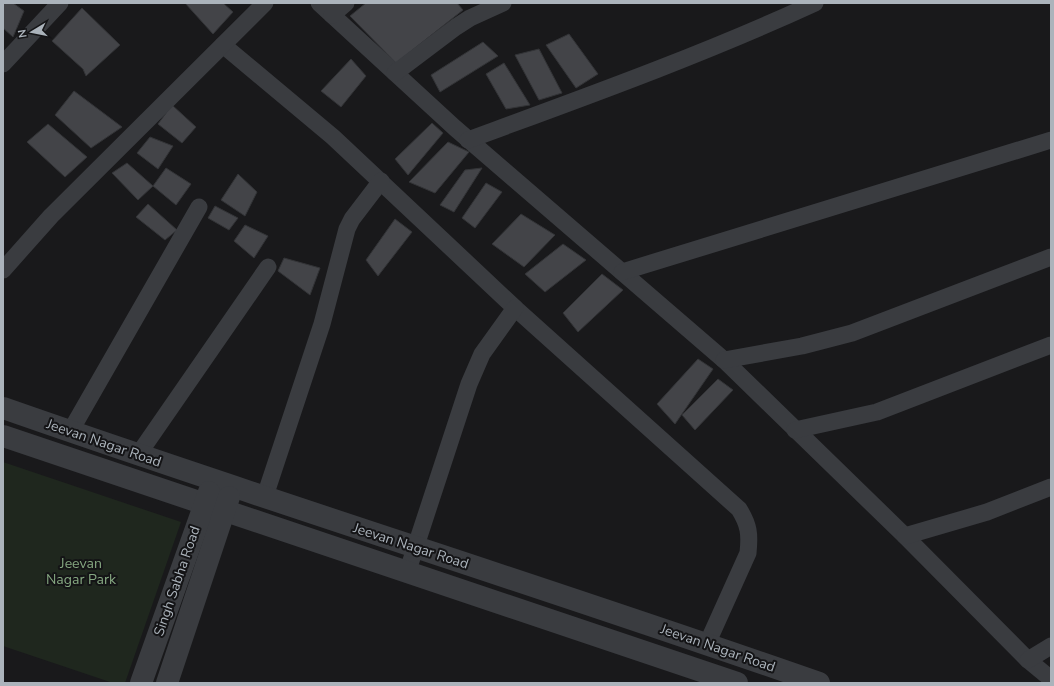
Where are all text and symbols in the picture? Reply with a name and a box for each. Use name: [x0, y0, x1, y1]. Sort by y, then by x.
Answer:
north arrow: [12, 12, 52, 52]
text: N: [15, 28, 31, 39]
street label: Jeevan Nagar Road: [43, 414, 164, 472]
street label: Jeevan Nagar Road: [350, 518, 471, 574]
street label: Singh Sabha Road: [149, 523, 205, 639]
park label: Jeevan Nagar Park: [46, 554, 117, 589]
street label: Jeevan Nagar Road: [657, 619, 778, 677]

